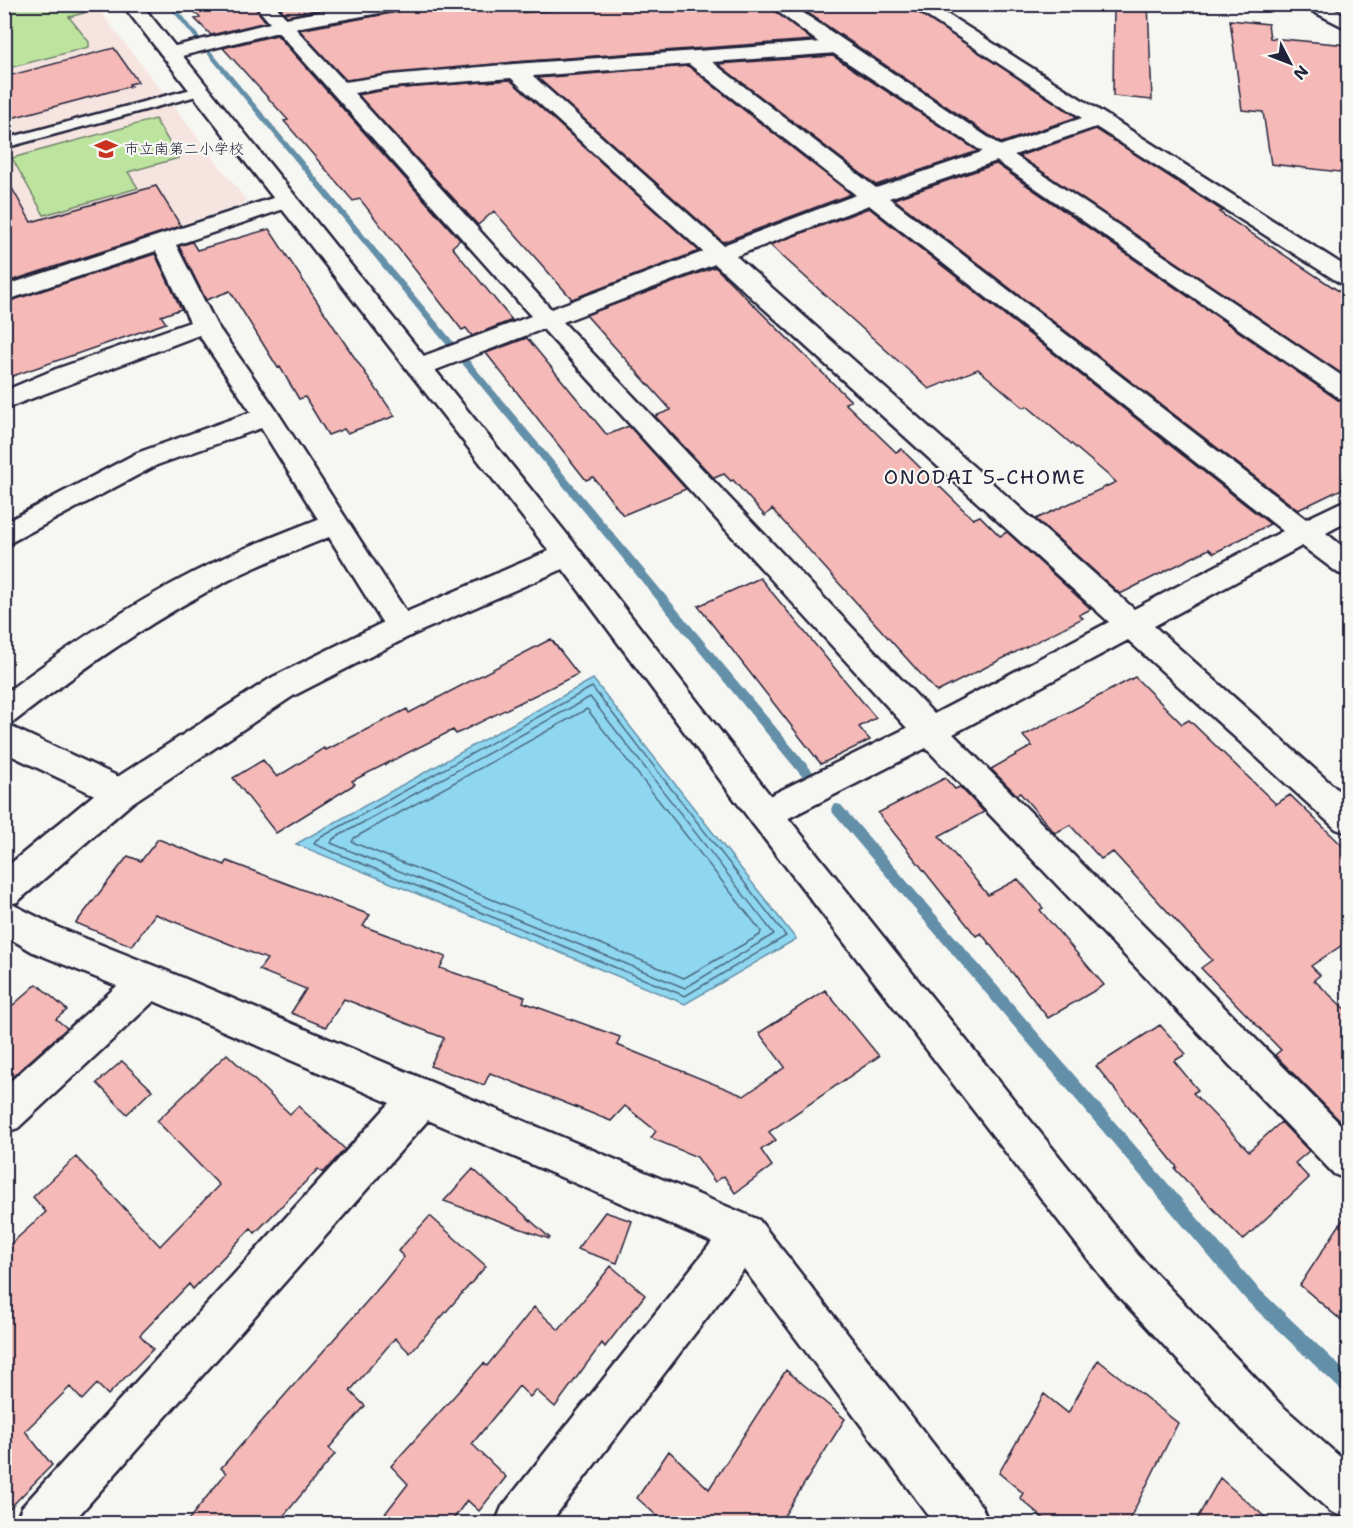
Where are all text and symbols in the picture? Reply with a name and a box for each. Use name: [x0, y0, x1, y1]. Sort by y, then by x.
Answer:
north arrow: [1260, 33, 1320, 93]
text: N: [1289, 61, 1313, 84]
school or university icon: 市立南第二小学校: [93, 136, 119, 162]
place label: 市立南第二小学校: [124, 139, 244, 159]
district label: ONODAI 5-CHOME: [884, 464, 1086, 490]

